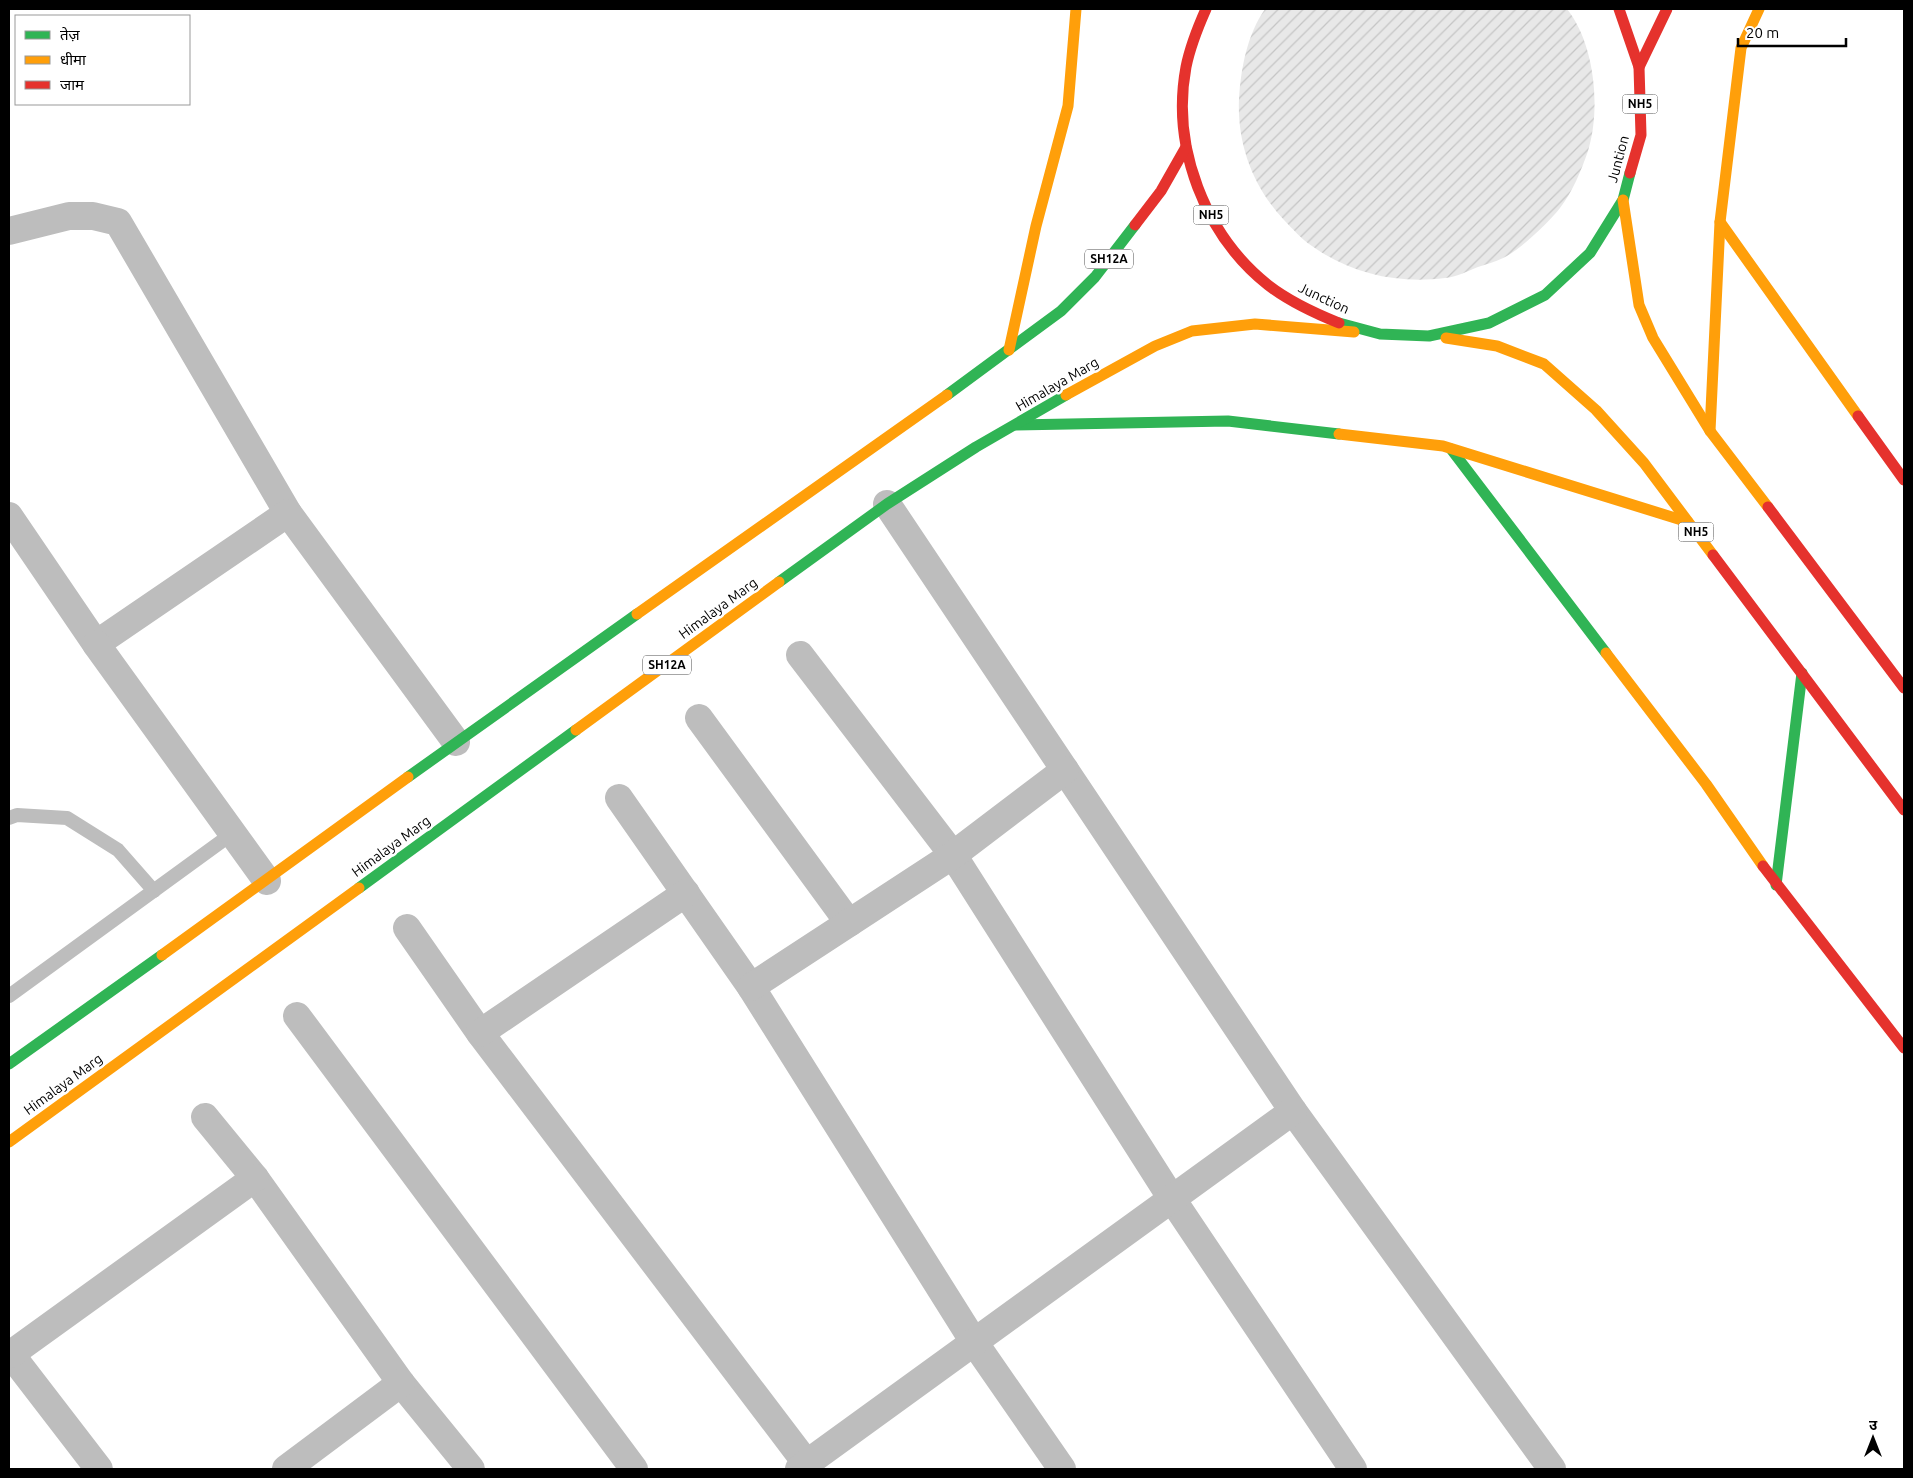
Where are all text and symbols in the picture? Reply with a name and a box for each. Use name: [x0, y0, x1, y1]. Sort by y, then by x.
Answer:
legend: [15, 15, 190, 105]
scale bar: [1738, 15, 1846, 47]
text: 20 m: [1746, 24, 1779, 41]
text: तेज़: [60, 26, 81, 43]
text: धीमा: [60, 51, 87, 68]
text: जाम: [60, 76, 85, 93]
road number: NH5: [1622, 95, 1658, 114]
street label: Juntion: [1604, 134, 1632, 184]
road number: NH5: [1194, 206, 1228, 224]
road number: SH12A: [1085, 250, 1133, 268]
street label: Junction: [1296, 279, 1352, 317]
street label: Himalaya Marg: [1013, 354, 1101, 414]
road number: NH5: [1678, 522, 1714, 542]
street label: Himalaya Marg: [676, 574, 760, 642]
road number: SH12A: [643, 656, 691, 674]
street label: Himalaya Marg: [349, 812, 433, 880]
street label: Himalaya Marg: [21, 1050, 105, 1118]
north arrow: [1848, 1413, 1898, 1463]
text: उ: [1869, 1417, 1878, 1433]

